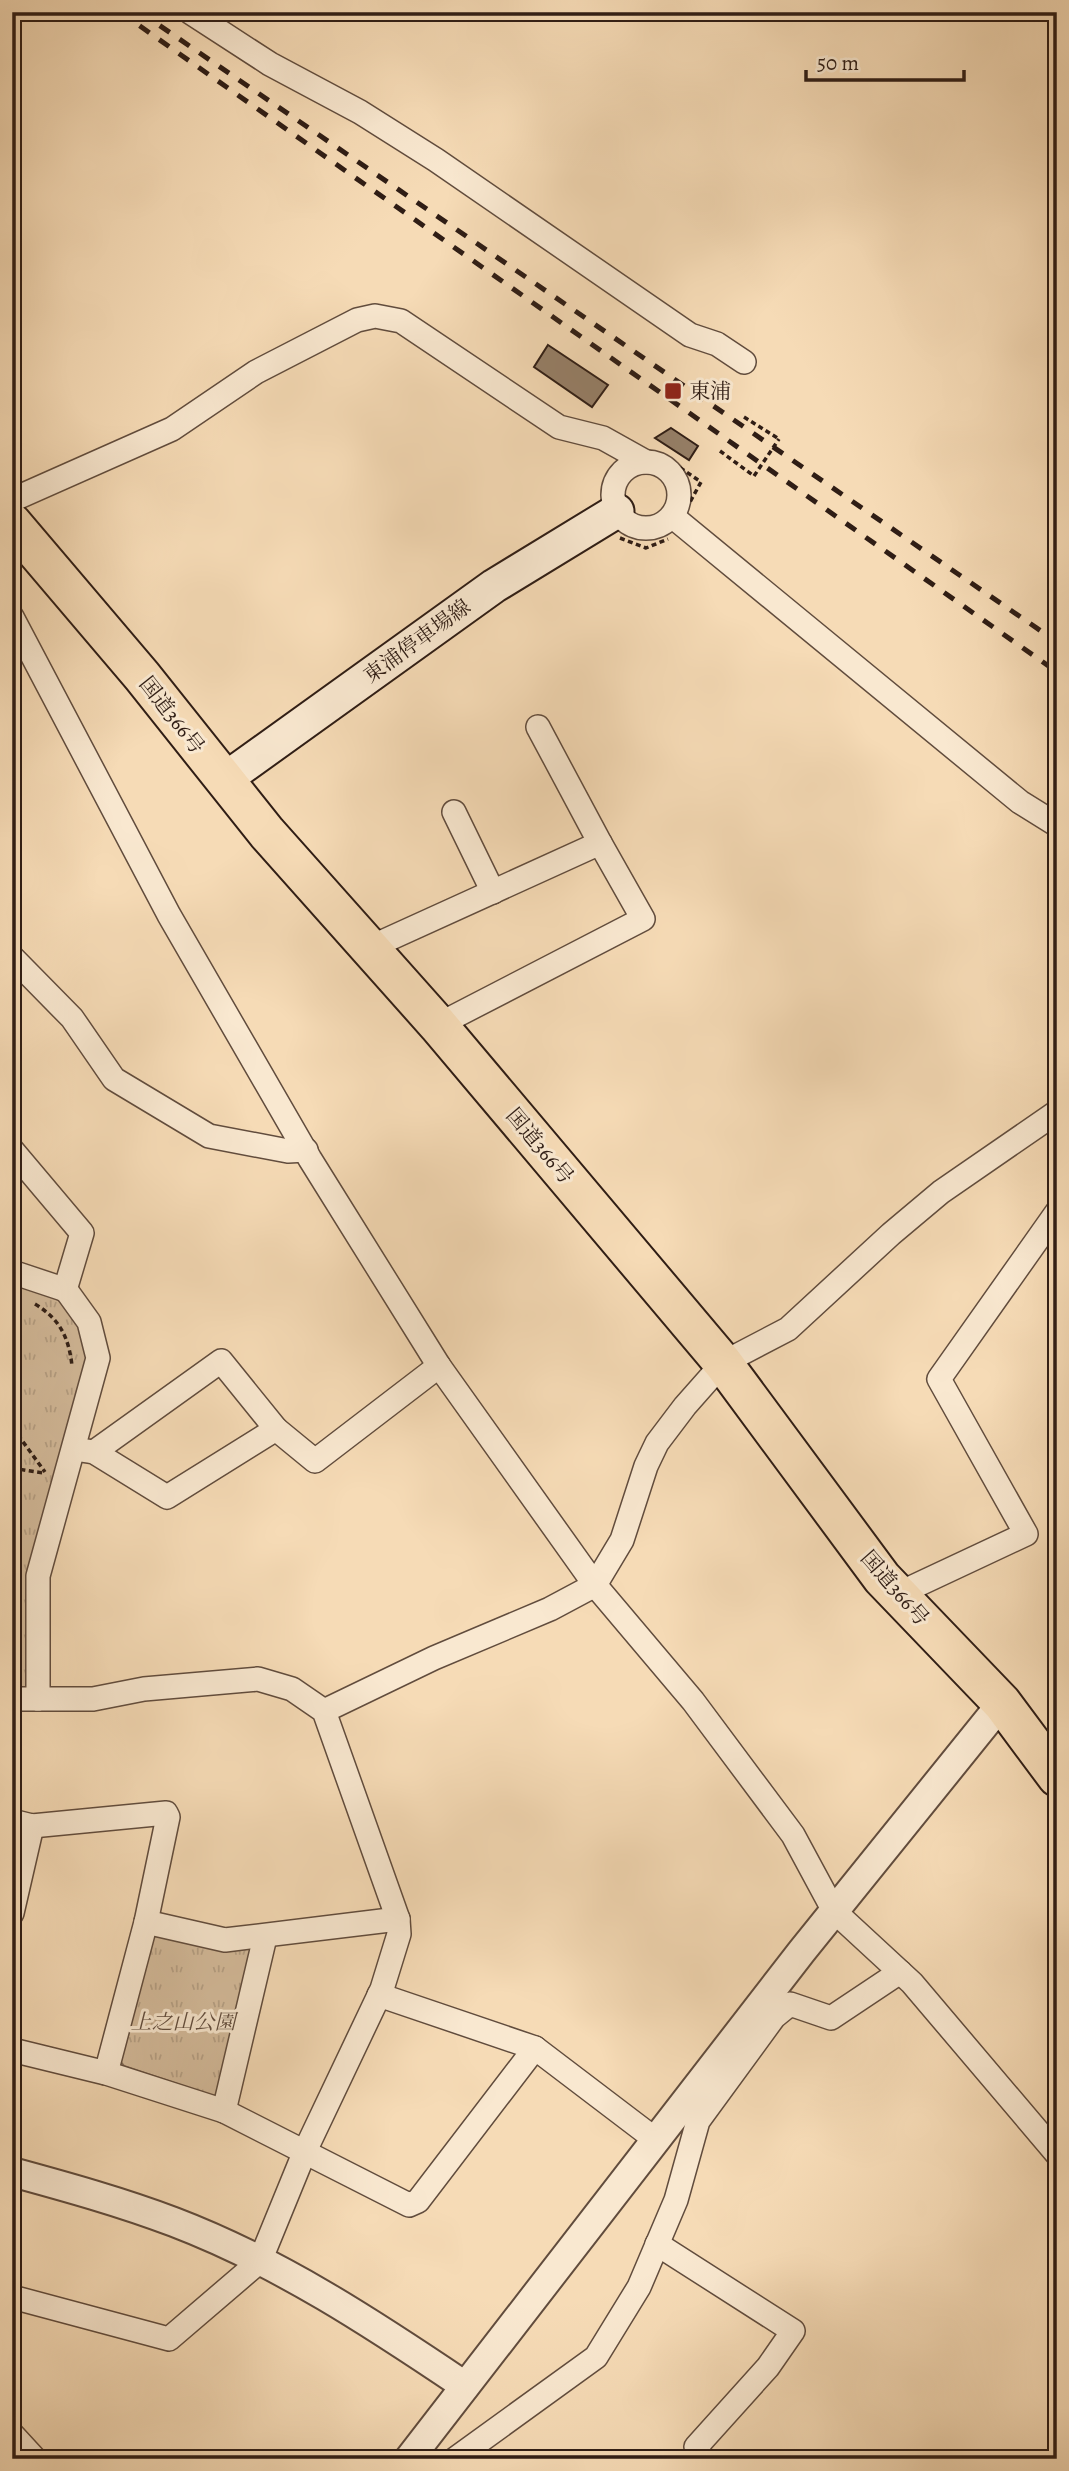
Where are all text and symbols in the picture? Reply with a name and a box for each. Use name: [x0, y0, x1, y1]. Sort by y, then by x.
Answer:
scale bar: [806, 38, 964, 82]
text: 50 m: [817, 49, 859, 77]
place label: 東浦: [689, 377, 731, 405]
marker: 東浦: [663, 381, 683, 401]
street label: 東浦停車場線: [358, 593, 476, 689]
street label: 国道366号: [133, 670, 211, 760]
street label: 国道366号: [500, 1102, 580, 1190]
street label: 国道366号: [855, 1544, 935, 1632]
park label: 上之山公園: [131, 2008, 238, 2036]

